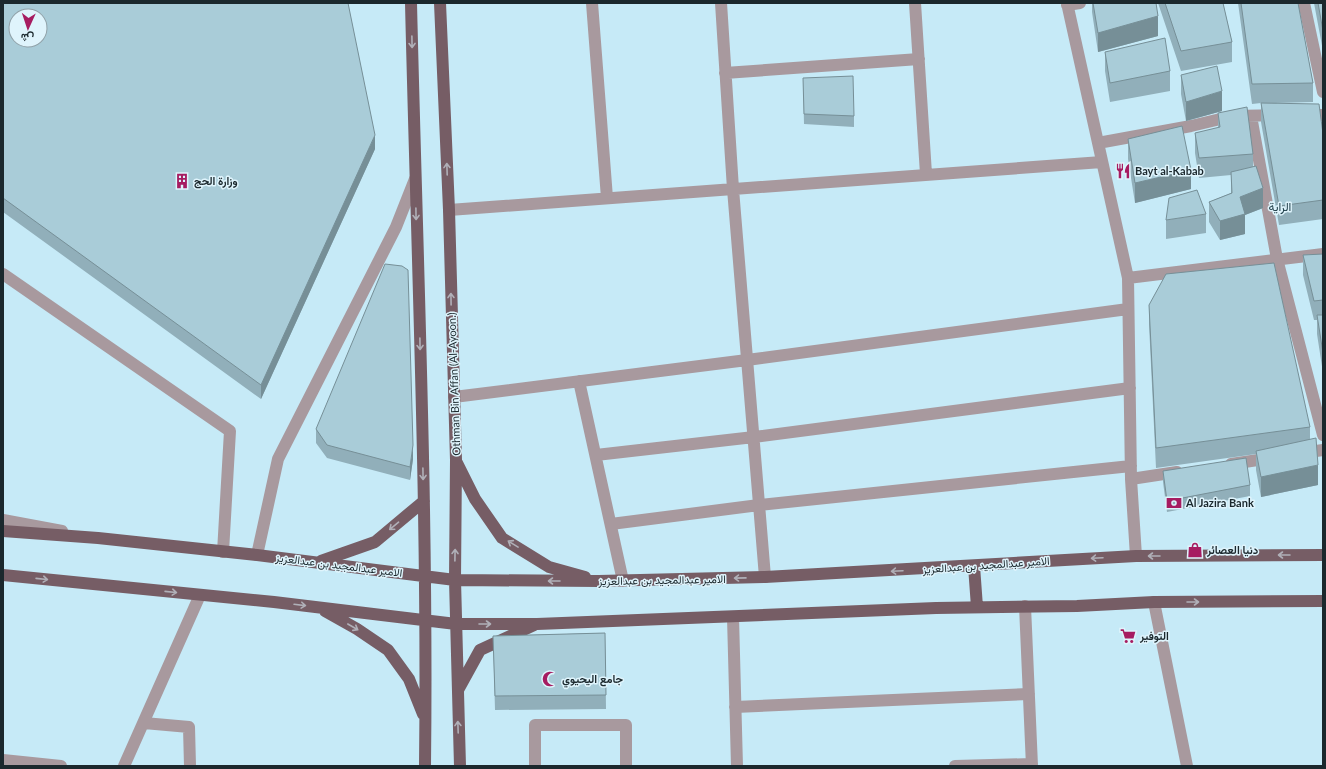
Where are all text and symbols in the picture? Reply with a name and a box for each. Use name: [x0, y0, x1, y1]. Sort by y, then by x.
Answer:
north arrow: [8, 8, 48, 48]
text: ش: [21, 31, 34, 45]
one-way arrow: [408, 35, 416, 48]
restaurant icon: Bayt al-Kabab: [1114, 162, 1132, 180]
one-way arrow: [443, 163, 451, 176]
place label: Bayt al-Kabab: [1135, 164, 1204, 177]
building icon: وزارة الحج: [173, 172, 191, 190]
place label: وزارة الحج: [194, 174, 238, 189]
district label: الراية: [1269, 199, 1291, 215]
one-way arrow: [412, 207, 420, 220]
one-way arrow: [447, 293, 455, 306]
street label: Othman Bin Affan (Al-Ayoon.): [445, 312, 462, 456]
one-way arrow: [416, 337, 424, 350]
one-way arrow: [419, 467, 427, 480]
bank icon: Al Jazira Bank: [1165, 494, 1183, 512]
place label: Al Jazira Bank: [1185, 496, 1254, 509]
one-way arrow: [388, 522, 399, 531]
one-way arrow: [507, 540, 519, 548]
shop icon: دنيا العصائر: [1186, 541, 1204, 559]
place label: دنيا العصائر: [1206, 543, 1259, 557]
one-way arrow: [451, 549, 459, 562]
street label: الامير عبدالمجيد بن عبدالعزيز: [274, 550, 403, 580]
one-way arrow: [1278, 551, 1291, 559]
one-way arrow: [1148, 552, 1161, 560]
street label: الامير عبدالمجيد بن عبدالعزيز: [921, 554, 1050, 576]
one-way arrow: [1091, 555, 1104, 562]
one-way arrow: [891, 567, 904, 574]
street label: الامير عبدالمجيد بن عبدالعزيز: [597, 572, 726, 588]
one-way arrow: [734, 574, 747, 582]
one-way arrow: [35, 575, 48, 583]
one-way arrow: [548, 577, 561, 585]
one-way arrow: [164, 589, 177, 596]
one-way arrow: [1186, 598, 1199, 606]
one-way arrow: [293, 601, 306, 609]
one-way arrow: [478, 620, 491, 628]
one-way arrow: [347, 623, 359, 631]
supermarket icon: التوفير: [1119, 627, 1137, 645]
place label: التوفير: [1139, 629, 1169, 643]
mosque icon: جامع اليحيوي: [541, 670, 559, 688]
place label: جامع اليحيوي: [562, 672, 624, 688]
one-way arrow: [455, 721, 462, 734]

